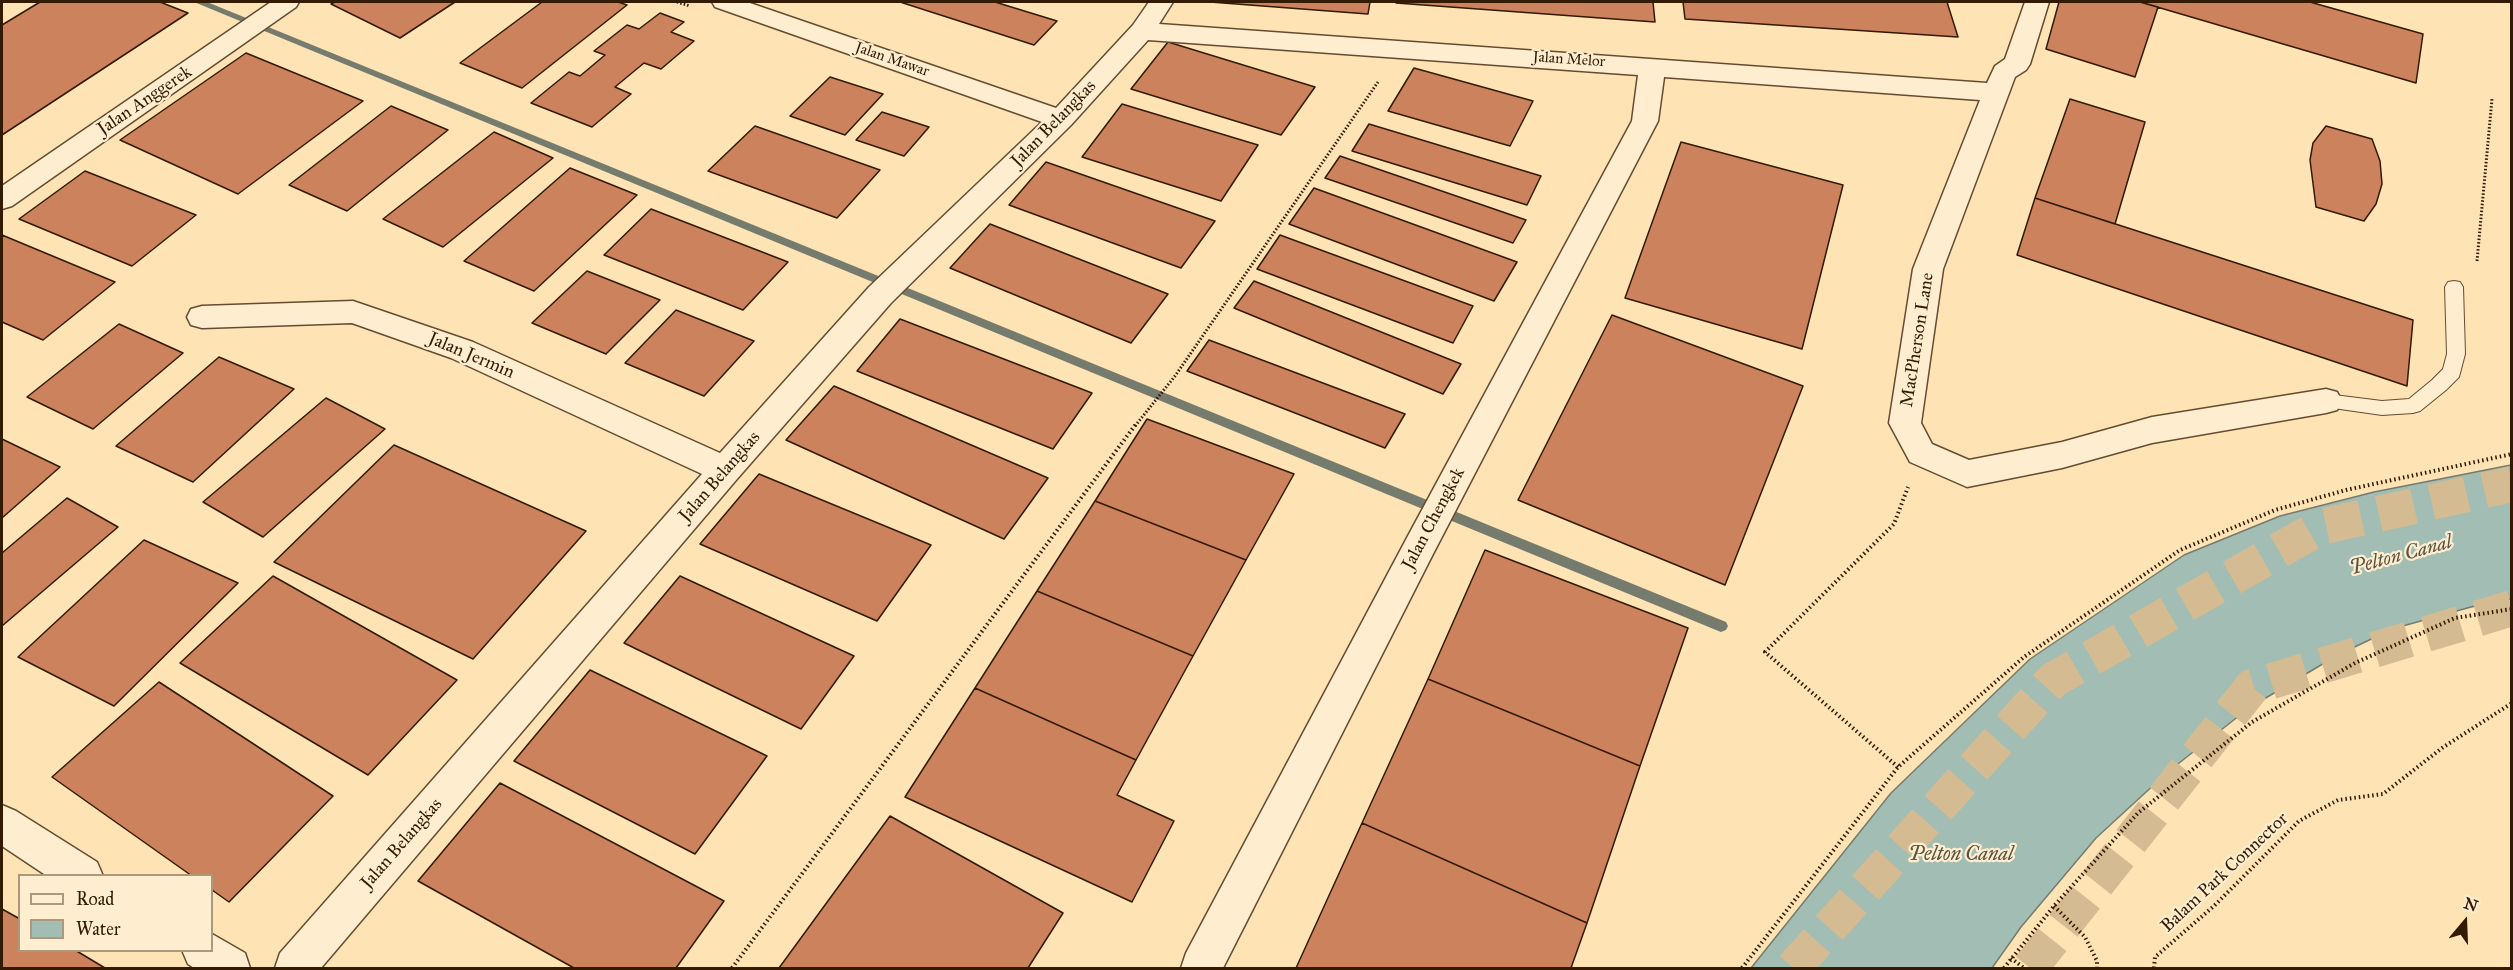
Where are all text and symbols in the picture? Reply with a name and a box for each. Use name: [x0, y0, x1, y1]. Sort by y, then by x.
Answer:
street label: Jalan Mawar: [853, 39, 931, 81]
street label: Jalan Melor: [1532, 48, 1606, 72]
street label: Jalan Anggerek: [94, 62, 196, 140]
street label: Jalan Belangkas: [1007, 76, 1101, 172]
street label: MacPherson Lane: [1897, 271, 1939, 409]
street label: Jalan Jermin: [425, 328, 517, 384]
street label: Jalan Belangkas: [675, 427, 765, 527]
street label: Jalan Chengkek: [1398, 464, 1470, 574]
water label: Pelton Canal: [2347, 531, 2455, 581]
street label: Jalan Belangkas: [357, 794, 447, 894]
street label: Balam Park Connector: [2157, 809, 2293, 937]
water label: Pelton Canal: [1909, 843, 2013, 867]
legend: [18, 874, 213, 952]
text: Road: [76, 888, 114, 910]
north arrow: [2435, 892, 2495, 952]
text: N: [2462, 893, 2481, 916]
text: Water: [76, 918, 120, 940]

